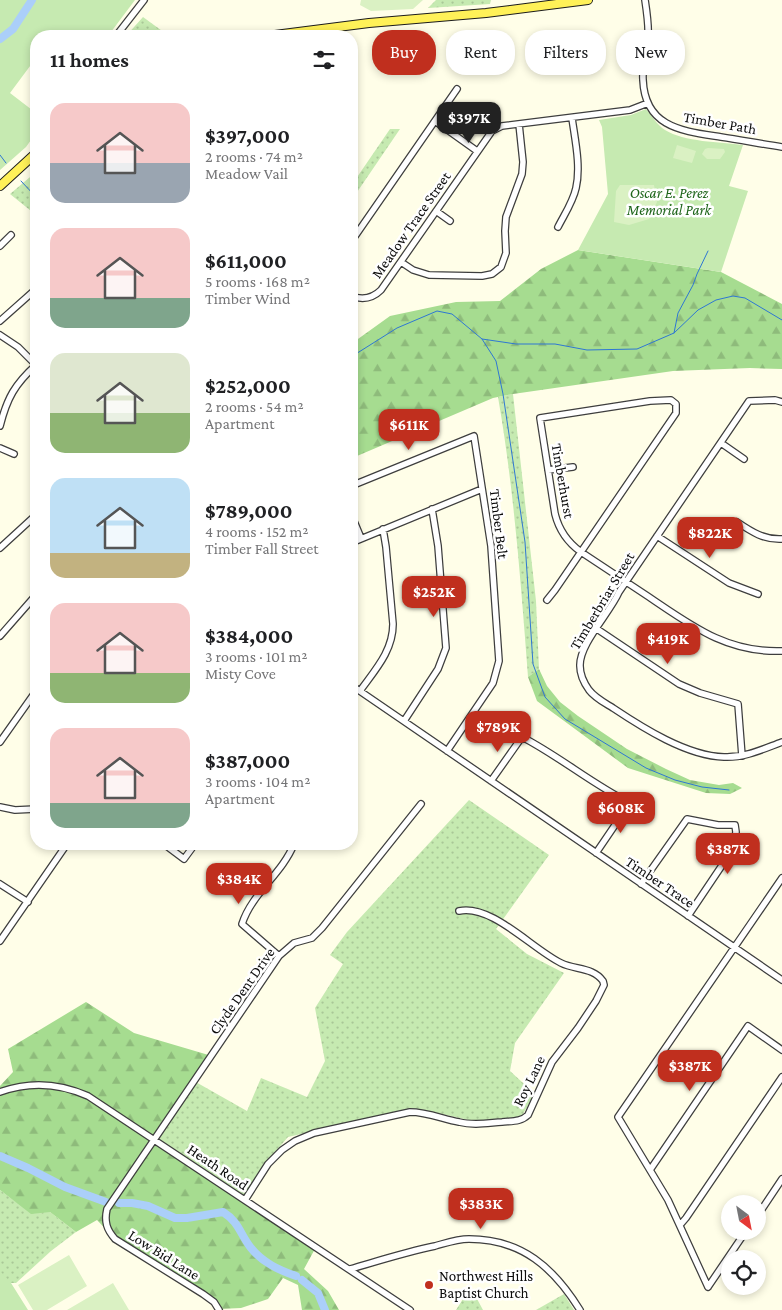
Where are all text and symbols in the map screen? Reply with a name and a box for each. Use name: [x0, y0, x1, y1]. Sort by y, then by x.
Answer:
chip: Buy: [372, 30, 436, 75]
chip: Rent: [446, 30, 515, 75]
chip: Filters: [525, 30, 606, 75]
chip: New: [616, 30, 685, 75]
icon: filters: [310, 46, 338, 74]
text: 11 homes: [50, 48, 129, 72]
pin: $397K: [434, 102, 504, 144]
text: $397K: [448, 109, 490, 126]
street label: Timber Path: [682, 109, 758, 137]
icon: home: [90, 123, 150, 183]
text: $397,000: [205, 124, 290, 148]
text: 2 rooms · 74 m²: [205, 148, 303, 165]
text: Meadow Vail: [205, 165, 288, 182]
street label: Meadow Trace Street: [368, 168, 454, 281]
park label: Oscar E. Perez Memorial Park: [626, 185, 713, 218]
icon: home: [90, 248, 150, 308]
text: $611,000: [205, 249, 287, 273]
text: 5 rooms · 168 m²: [205, 273, 310, 290]
text: Timber Wind: [205, 290, 290, 307]
icon: home: [90, 373, 150, 433]
text: $252,000: [205, 374, 291, 398]
text: 2 rooms · 54 m²: [205, 398, 304, 415]
pin: $611K: [374, 408, 444, 451]
text: Apartment: [205, 415, 275, 432]
text: $611K: [390, 416, 428, 433]
street label: Timberhurst: [549, 442, 578, 521]
street label: Timber Belt: [487, 488, 511, 561]
icon: home: [90, 498, 150, 558]
text: $789,000: [205, 499, 292, 523]
pin: $822K: [675, 516, 745, 559]
text: 4 rooms · 152 m²: [205, 523, 309, 540]
text: $822K: [688, 524, 732, 541]
text: Timber Fall Street: [205, 540, 319, 557]
street label: Timberbriar Street: [567, 548, 638, 653]
pin: $252K: [399, 576, 469, 618]
text: $252K: [413, 583, 455, 600]
pin: $419K: [633, 622, 703, 665]
icon: home: [90, 623, 150, 683]
text: $384,000: [205, 624, 293, 648]
text: $419K: [647, 630, 689, 647]
text: 3 rooms · 101 m²: [205, 648, 308, 665]
text: Misty Cove: [205, 665, 276, 682]
pin: $789K: [463, 710, 533, 753]
text: $789K: [476, 718, 520, 735]
icon: home: [90, 748, 150, 808]
text: $387,000: [205, 749, 290, 773]
text: 3 rooms · 104 m²: [205, 773, 310, 790]
text: Apartment: [205, 790, 275, 807]
pin: $608K: [586, 792, 656, 834]
text: $608K: [598, 799, 644, 816]
pin: $387K: [693, 832, 763, 875]
text: $387K: [707, 840, 749, 857]
street label: Timber Trace: [623, 853, 698, 911]
pin: $384K: [204, 862, 274, 905]
text: $384K: [217, 870, 261, 887]
street label: Clyde Dent Drive: [206, 944, 279, 1038]
pin: $387K: [655, 1050, 725, 1092]
street label: Roy Lane: [510, 1053, 549, 1109]
text: $387K: [669, 1057, 711, 1074]
street label: Heath Road: [185, 1141, 251, 1193]
pin: $383K: [446, 1188, 516, 1230]
text: $383K: [459, 1195, 503, 1212]
north arrow: [721, 1195, 766, 1240]
map controls: [721, 1195, 766, 1295]
street label: Low Bid Lane: [126, 1227, 203, 1283]
button: locate: [721, 1250, 766, 1295]
place label: Northwest Hills Baptist Church: [439, 1268, 533, 1302]
marker: Northwest Hills Baptist Church: [423, 1279, 435, 1291]

